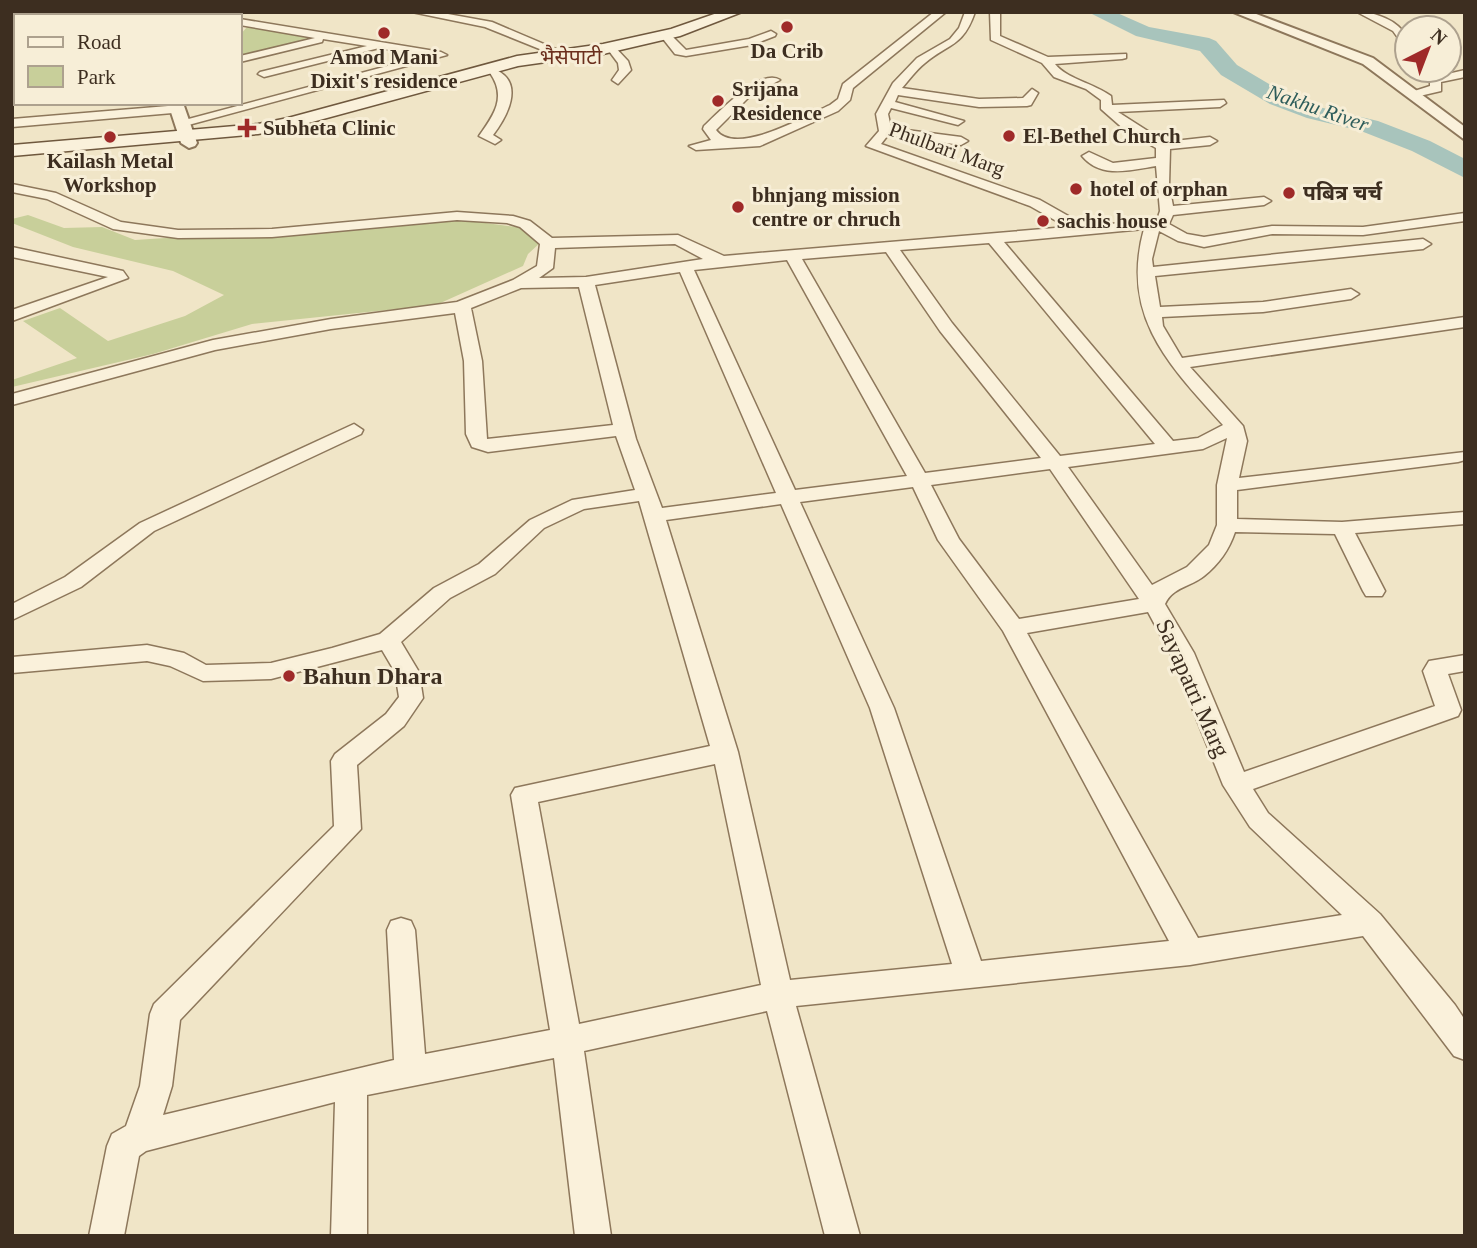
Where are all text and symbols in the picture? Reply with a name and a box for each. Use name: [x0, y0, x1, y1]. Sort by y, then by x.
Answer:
legend: [14, 14, 242, 105]
north arrow: [1393, 14, 1463, 84]
marker: Da Crib: [779, 19, 795, 35]
text: N: [1427, 24, 1451, 49]
marker: Amod Mani Dixit's residence: [376, 25, 392, 41]
text: Road: [77, 30, 122, 54]
place label: Da Crib: [751, 39, 823, 63]
district label: भैसेपाटी: [540, 44, 603, 69]
place label: Amod Mani Dixit's residence: [310, 45, 458, 93]
text: Park: [77, 65, 116, 89]
place label: Srijana Residence: [732, 77, 822, 125]
water label: Nakhu River: [1263, 79, 1373, 137]
marker: Srijana Residence: [710, 93, 726, 109]
place label: Subheta Clinic: [263, 116, 395, 140]
street label: Phulbari Marg: [886, 117, 1009, 181]
marker: Subheta Clinic: [237, 118, 257, 138]
place label: El-Bethel Church: [1023, 124, 1181, 148]
marker: El-Bethel Church: [1001, 128, 1017, 144]
marker: Kailash Metal Workshop: [102, 129, 118, 145]
place label: Kailash Metal Workshop: [47, 149, 173, 197]
place label: hotel of orphan: [1090, 177, 1228, 201]
marker: hotel of orphan: [1068, 181, 1084, 197]
place label: पबित्र चर्च: [1303, 181, 1383, 205]
place label: bhnjang mission centre or chruch: [752, 183, 901, 231]
marker: पबित्र चर्च: [1281, 185, 1297, 201]
marker: bhnjang mission centre or chruch: [730, 199, 746, 215]
place label: sachis house: [1057, 209, 1167, 233]
marker: sachis house: [1035, 213, 1051, 229]
street label: Sayapatri Marg: [1151, 615, 1235, 761]
place label: Bahun Dhara: [303, 663, 442, 689]
marker: Bahun Dhara: [281, 668, 297, 684]

